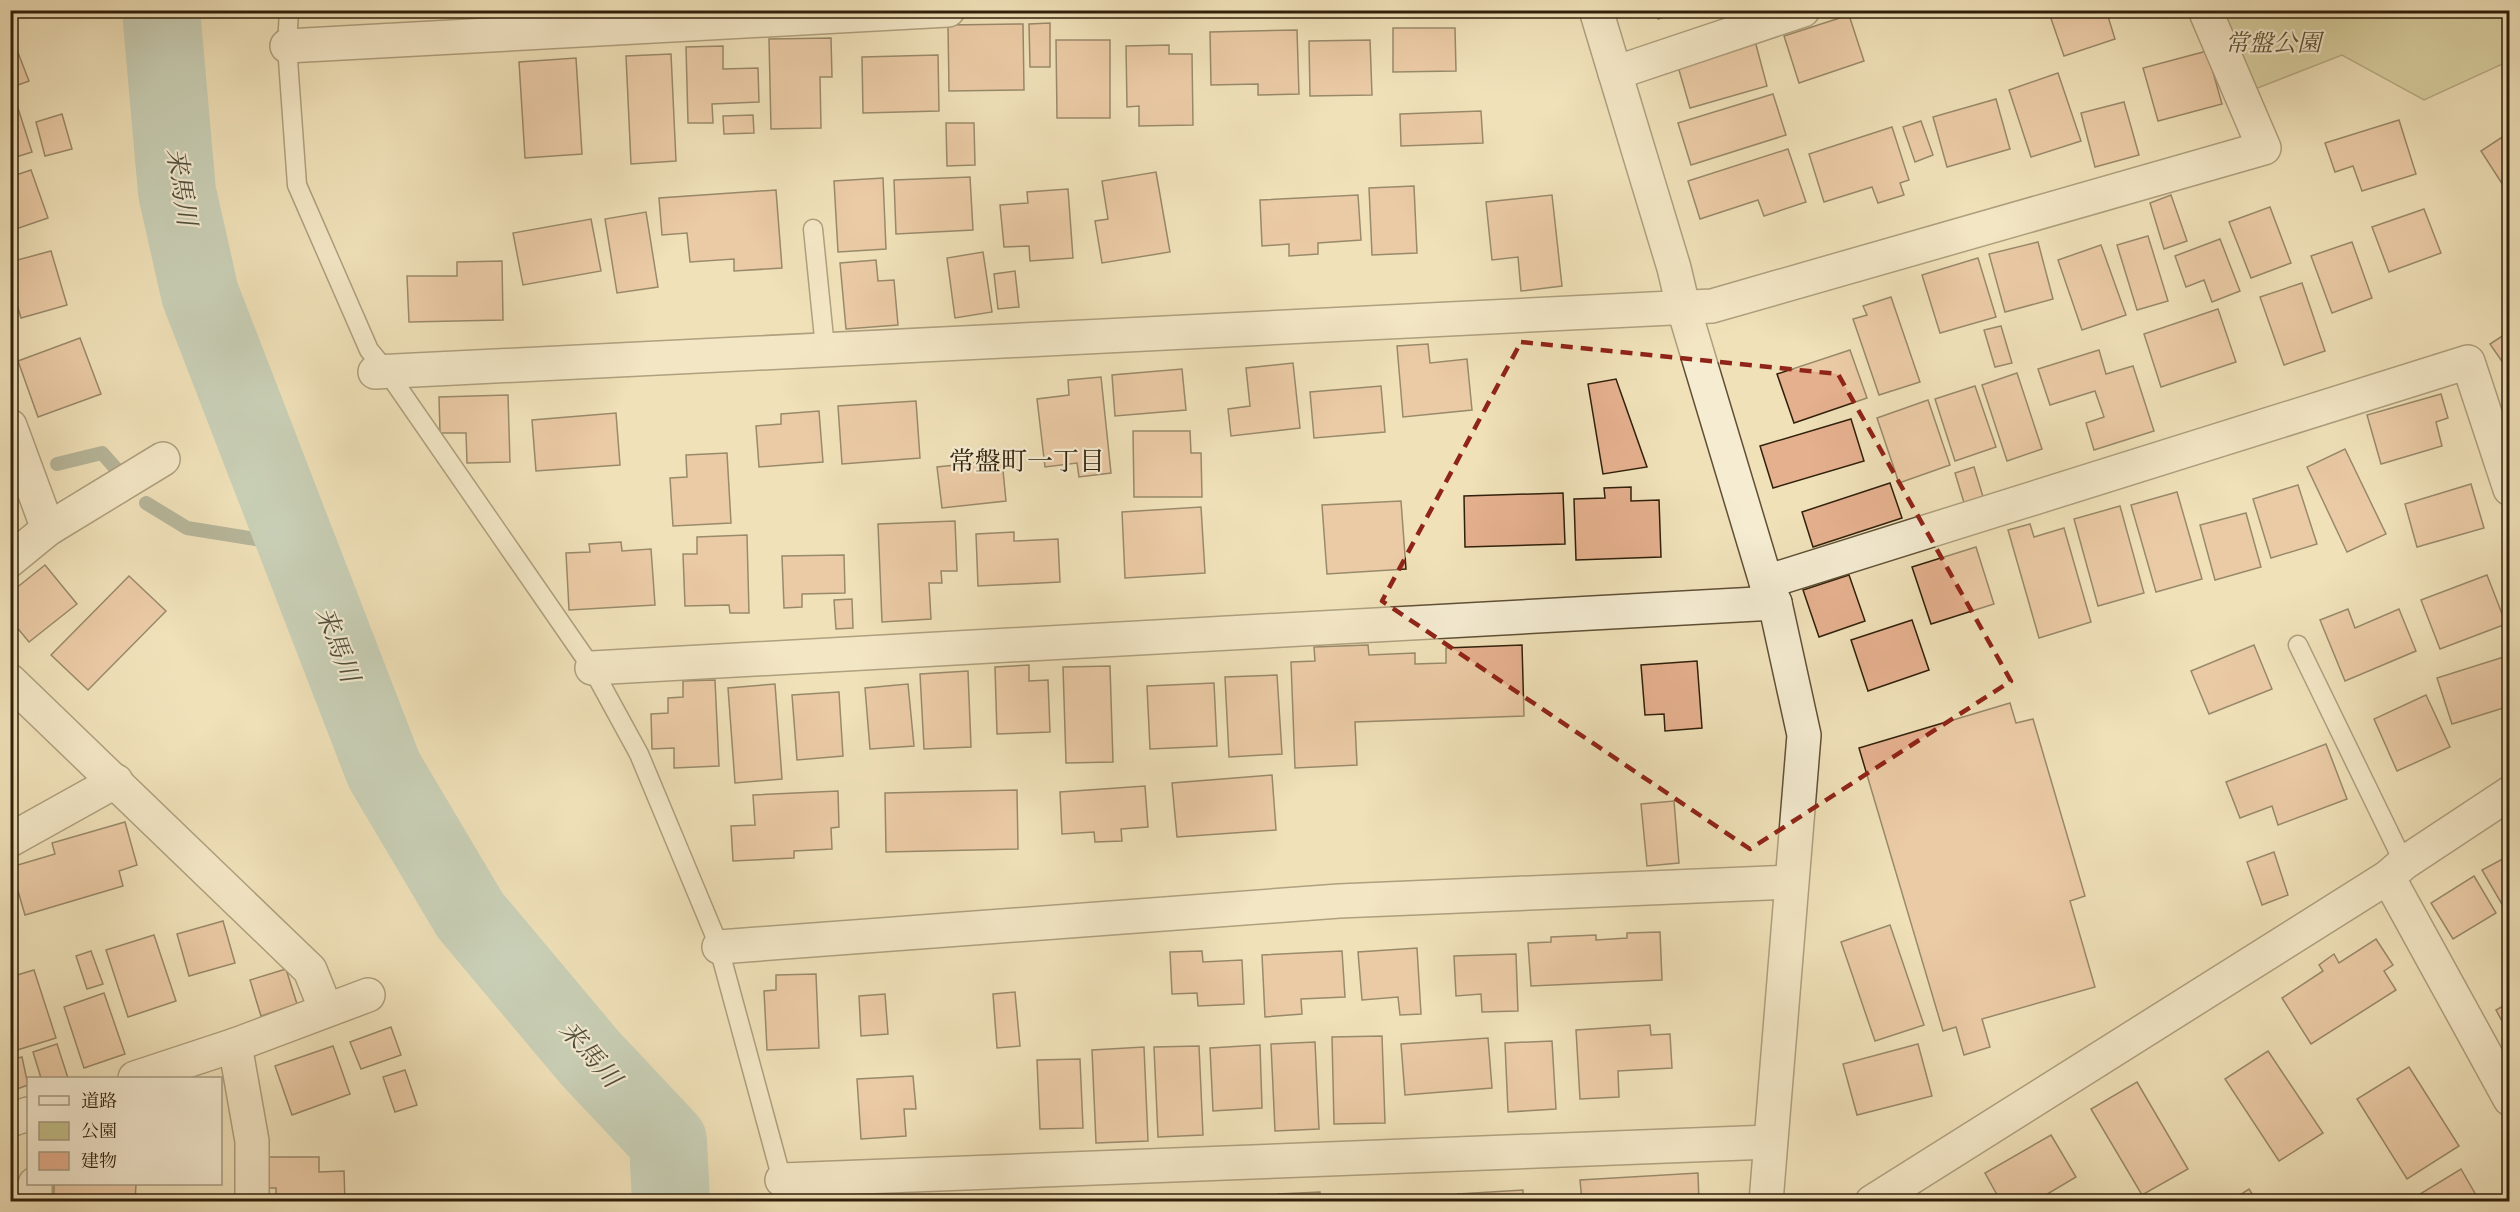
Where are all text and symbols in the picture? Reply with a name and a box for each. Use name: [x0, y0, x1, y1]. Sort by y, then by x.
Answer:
park label: 常盤公園: [2225, 30, 2325, 57]
water label: 来馬川: [161, 146, 201, 231]
district label: 常盤町一丁目: [949, 448, 1105, 476]
water label: 来馬川: [310, 603, 365, 689]
water label: 来馬川: [554, 1016, 628, 1095]
legend: [27, 1077, 222, 1185]
text: 道路: [81, 1091, 117, 1111]
text: 公園: [81, 1122, 117, 1141]
text: 建物: [81, 1151, 117, 1171]

